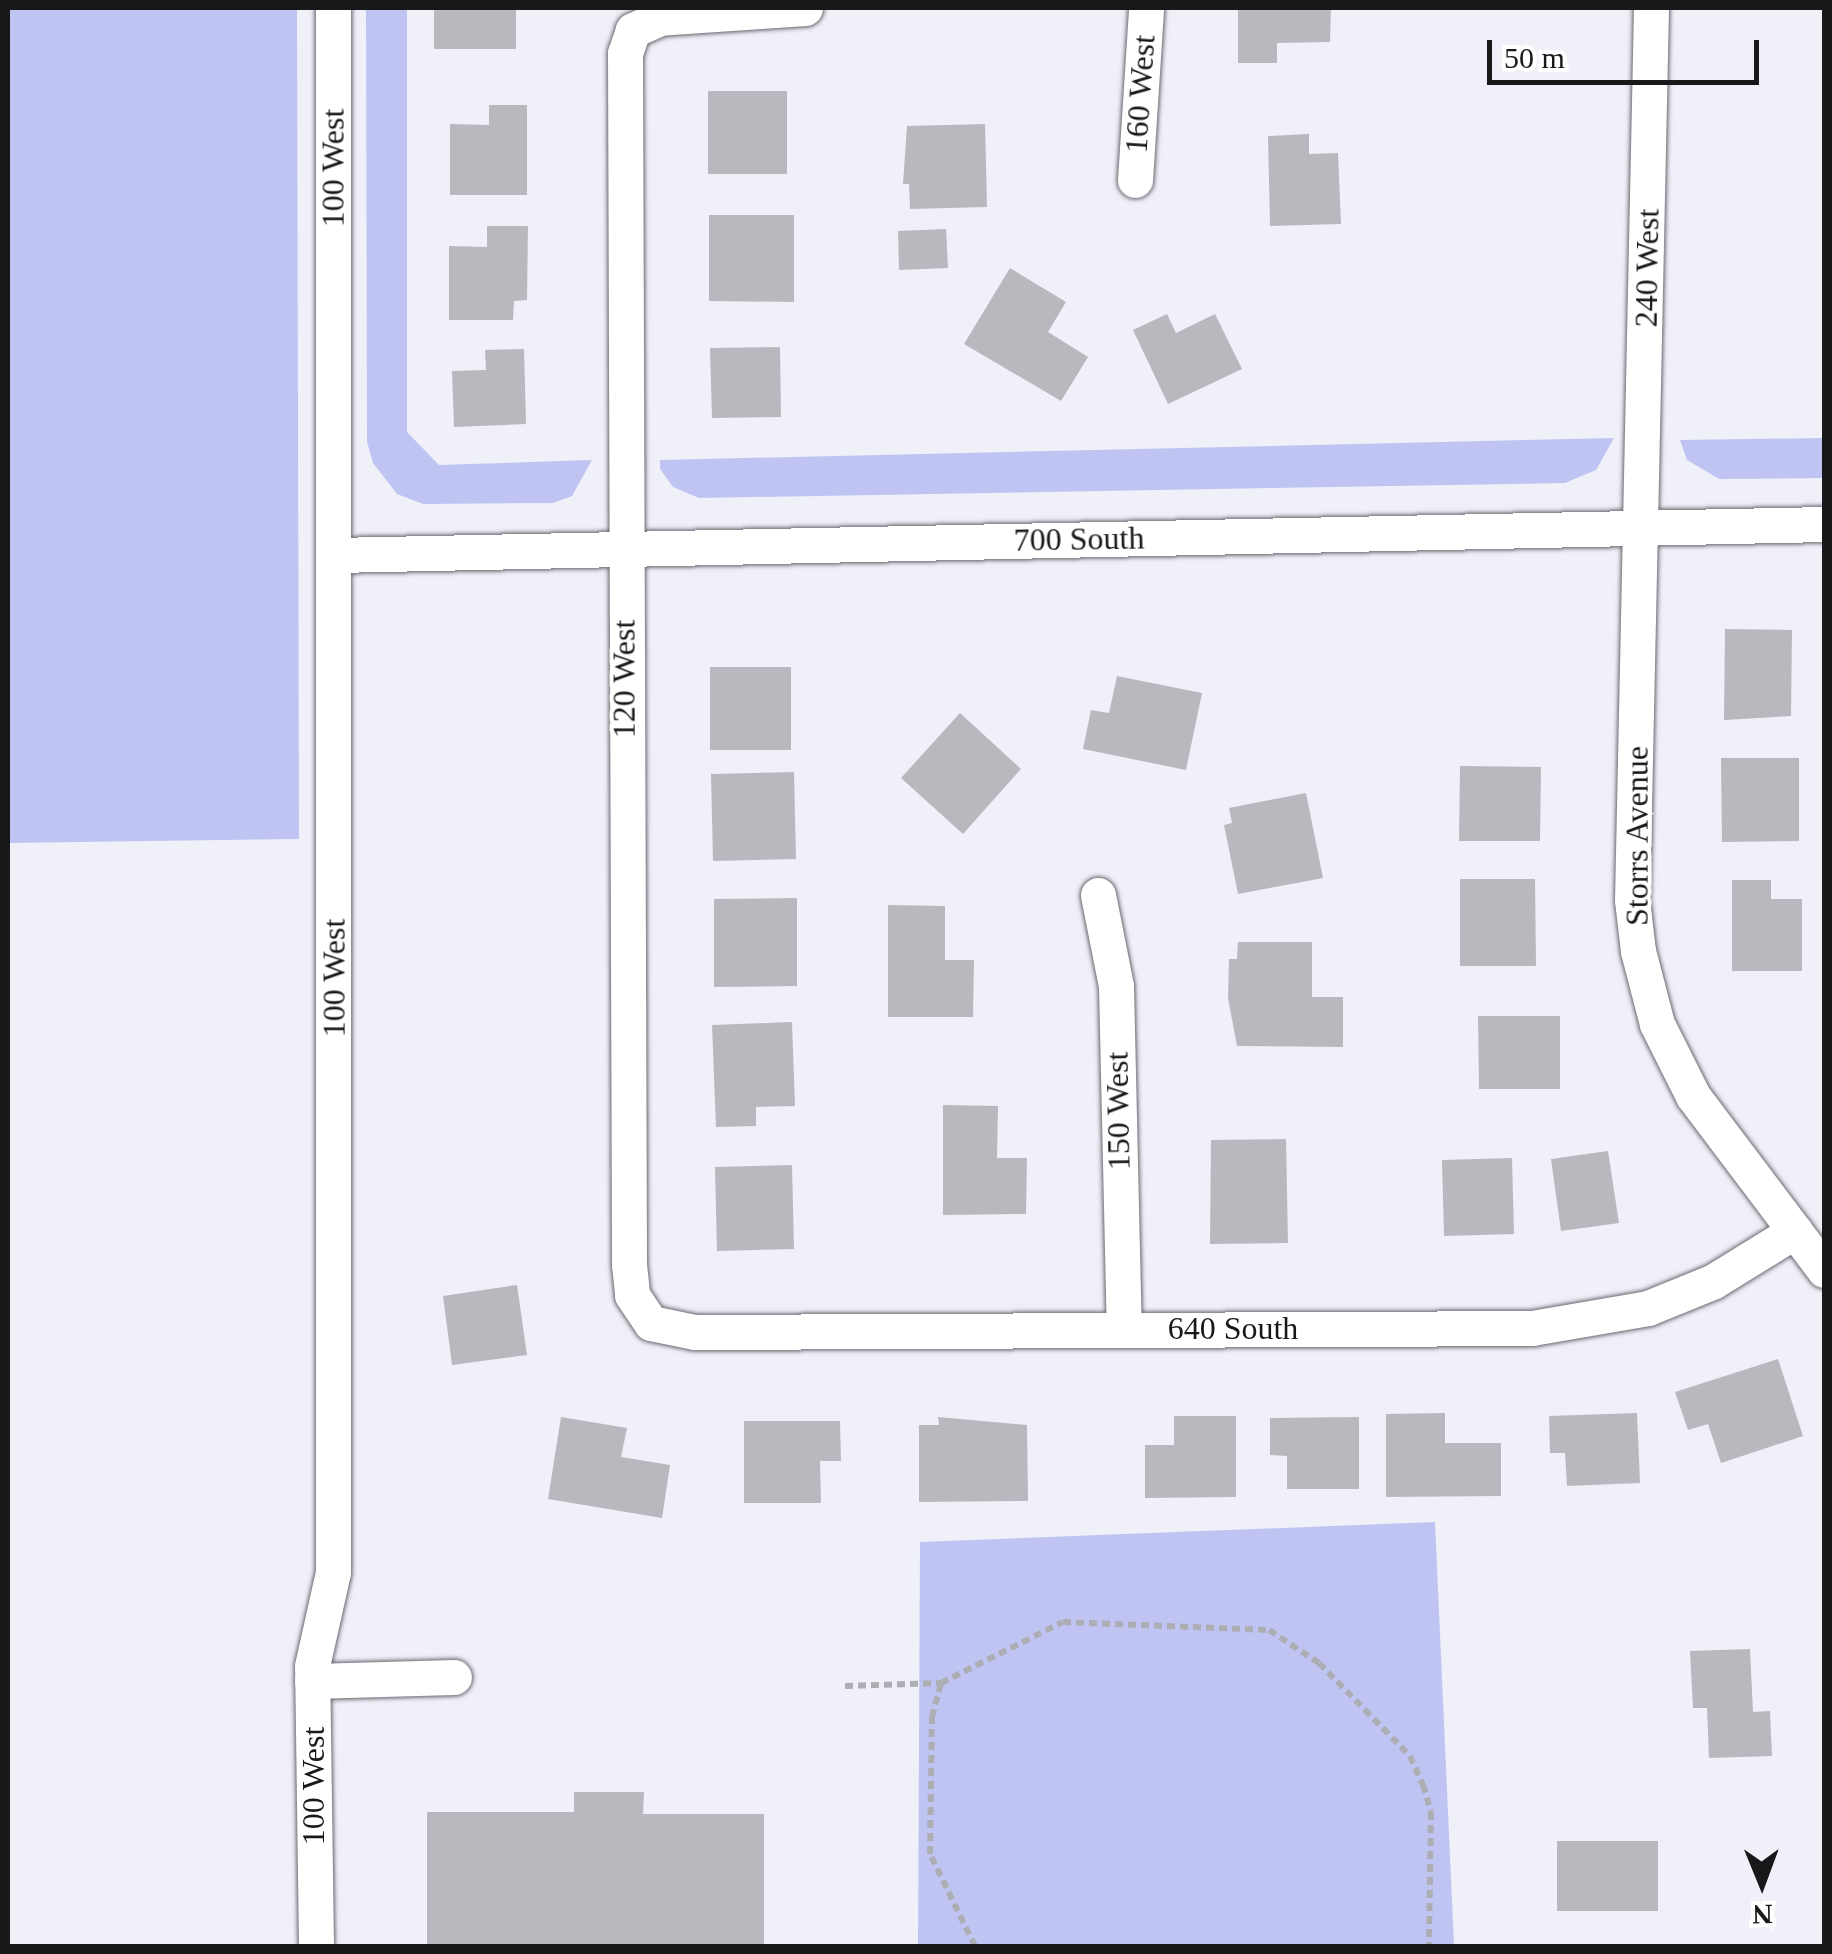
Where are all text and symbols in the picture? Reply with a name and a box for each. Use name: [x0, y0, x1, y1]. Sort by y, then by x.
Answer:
scale bar: [1492, 20, 1764, 82]
street label: 160 West: [1117, 33, 1163, 155]
text: 50 m: [1504, 41, 1565, 74]
street label: 100 West: [314, 108, 352, 228]
street label: 240 West: [1627, 208, 1667, 328]
street label: 700 South: [1013, 519, 1145, 559]
street label: 120 West: [605, 619, 643, 739]
street label: Storrs Avenue: [1618, 745, 1656, 927]
street label: 100 West: [315, 918, 353, 1038]
street label: 150 West: [1098, 1051, 1138, 1171]
street label: 640 South: [1168, 1309, 1298, 1347]
street label: 100 West: [294, 1726, 332, 1846]
north arrow: [1712, 1834, 1812, 1934]
text: N: [1752, 1899, 1773, 1930]

